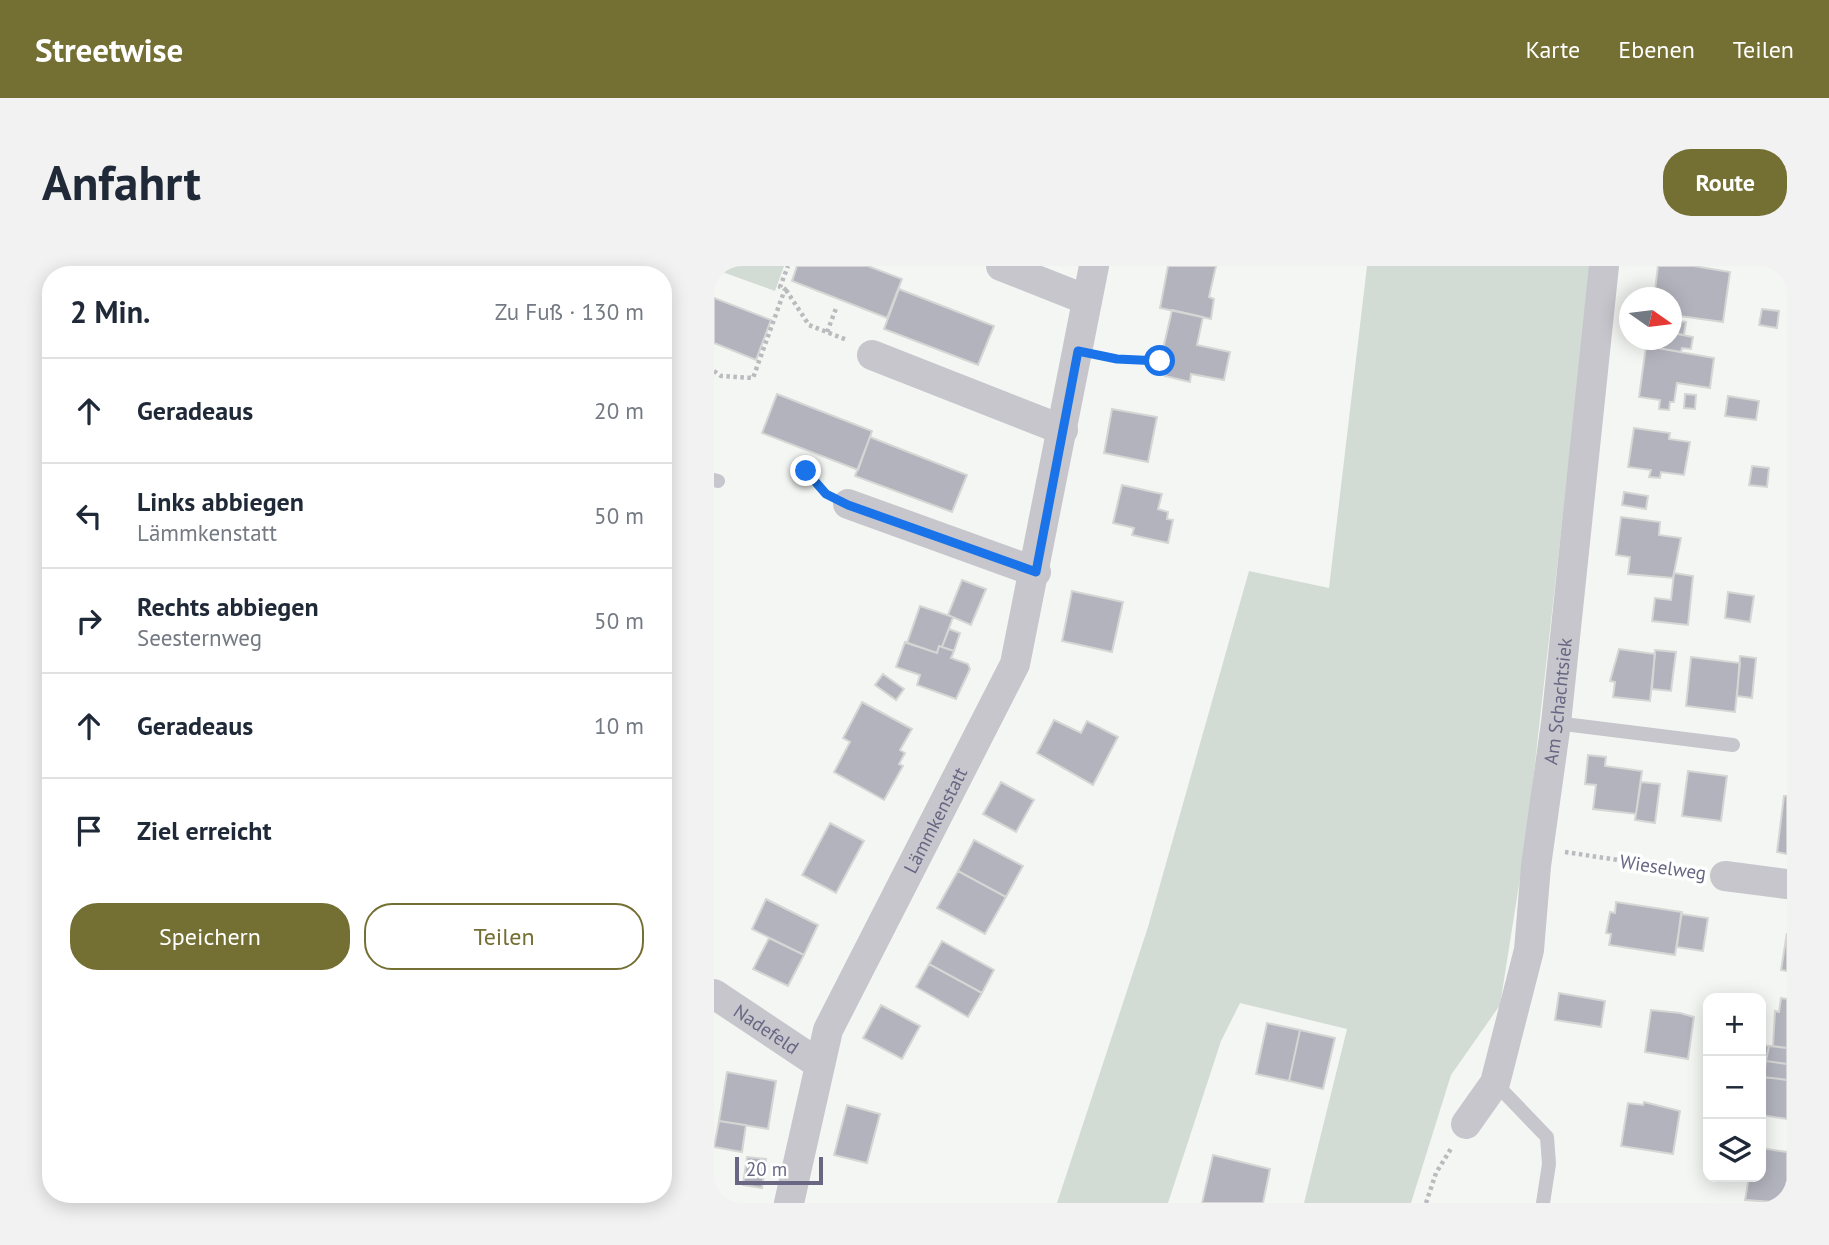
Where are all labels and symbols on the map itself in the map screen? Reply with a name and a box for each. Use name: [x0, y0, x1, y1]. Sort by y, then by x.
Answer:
north arrow: [1619, 287, 1682, 350]
route start: [1144, 345, 1175, 376]
route end: [790, 455, 821, 486]
street label: Am Schachtsiek: [1538, 637, 1577, 766]
street label: Lämmkenstatt: [898, 763, 973, 877]
street label: Wieselweg: [1618, 849, 1708, 885]
street label: Nadefeld: [729, 999, 804, 1059]
scale bar: [735, 1154, 822, 1186]

